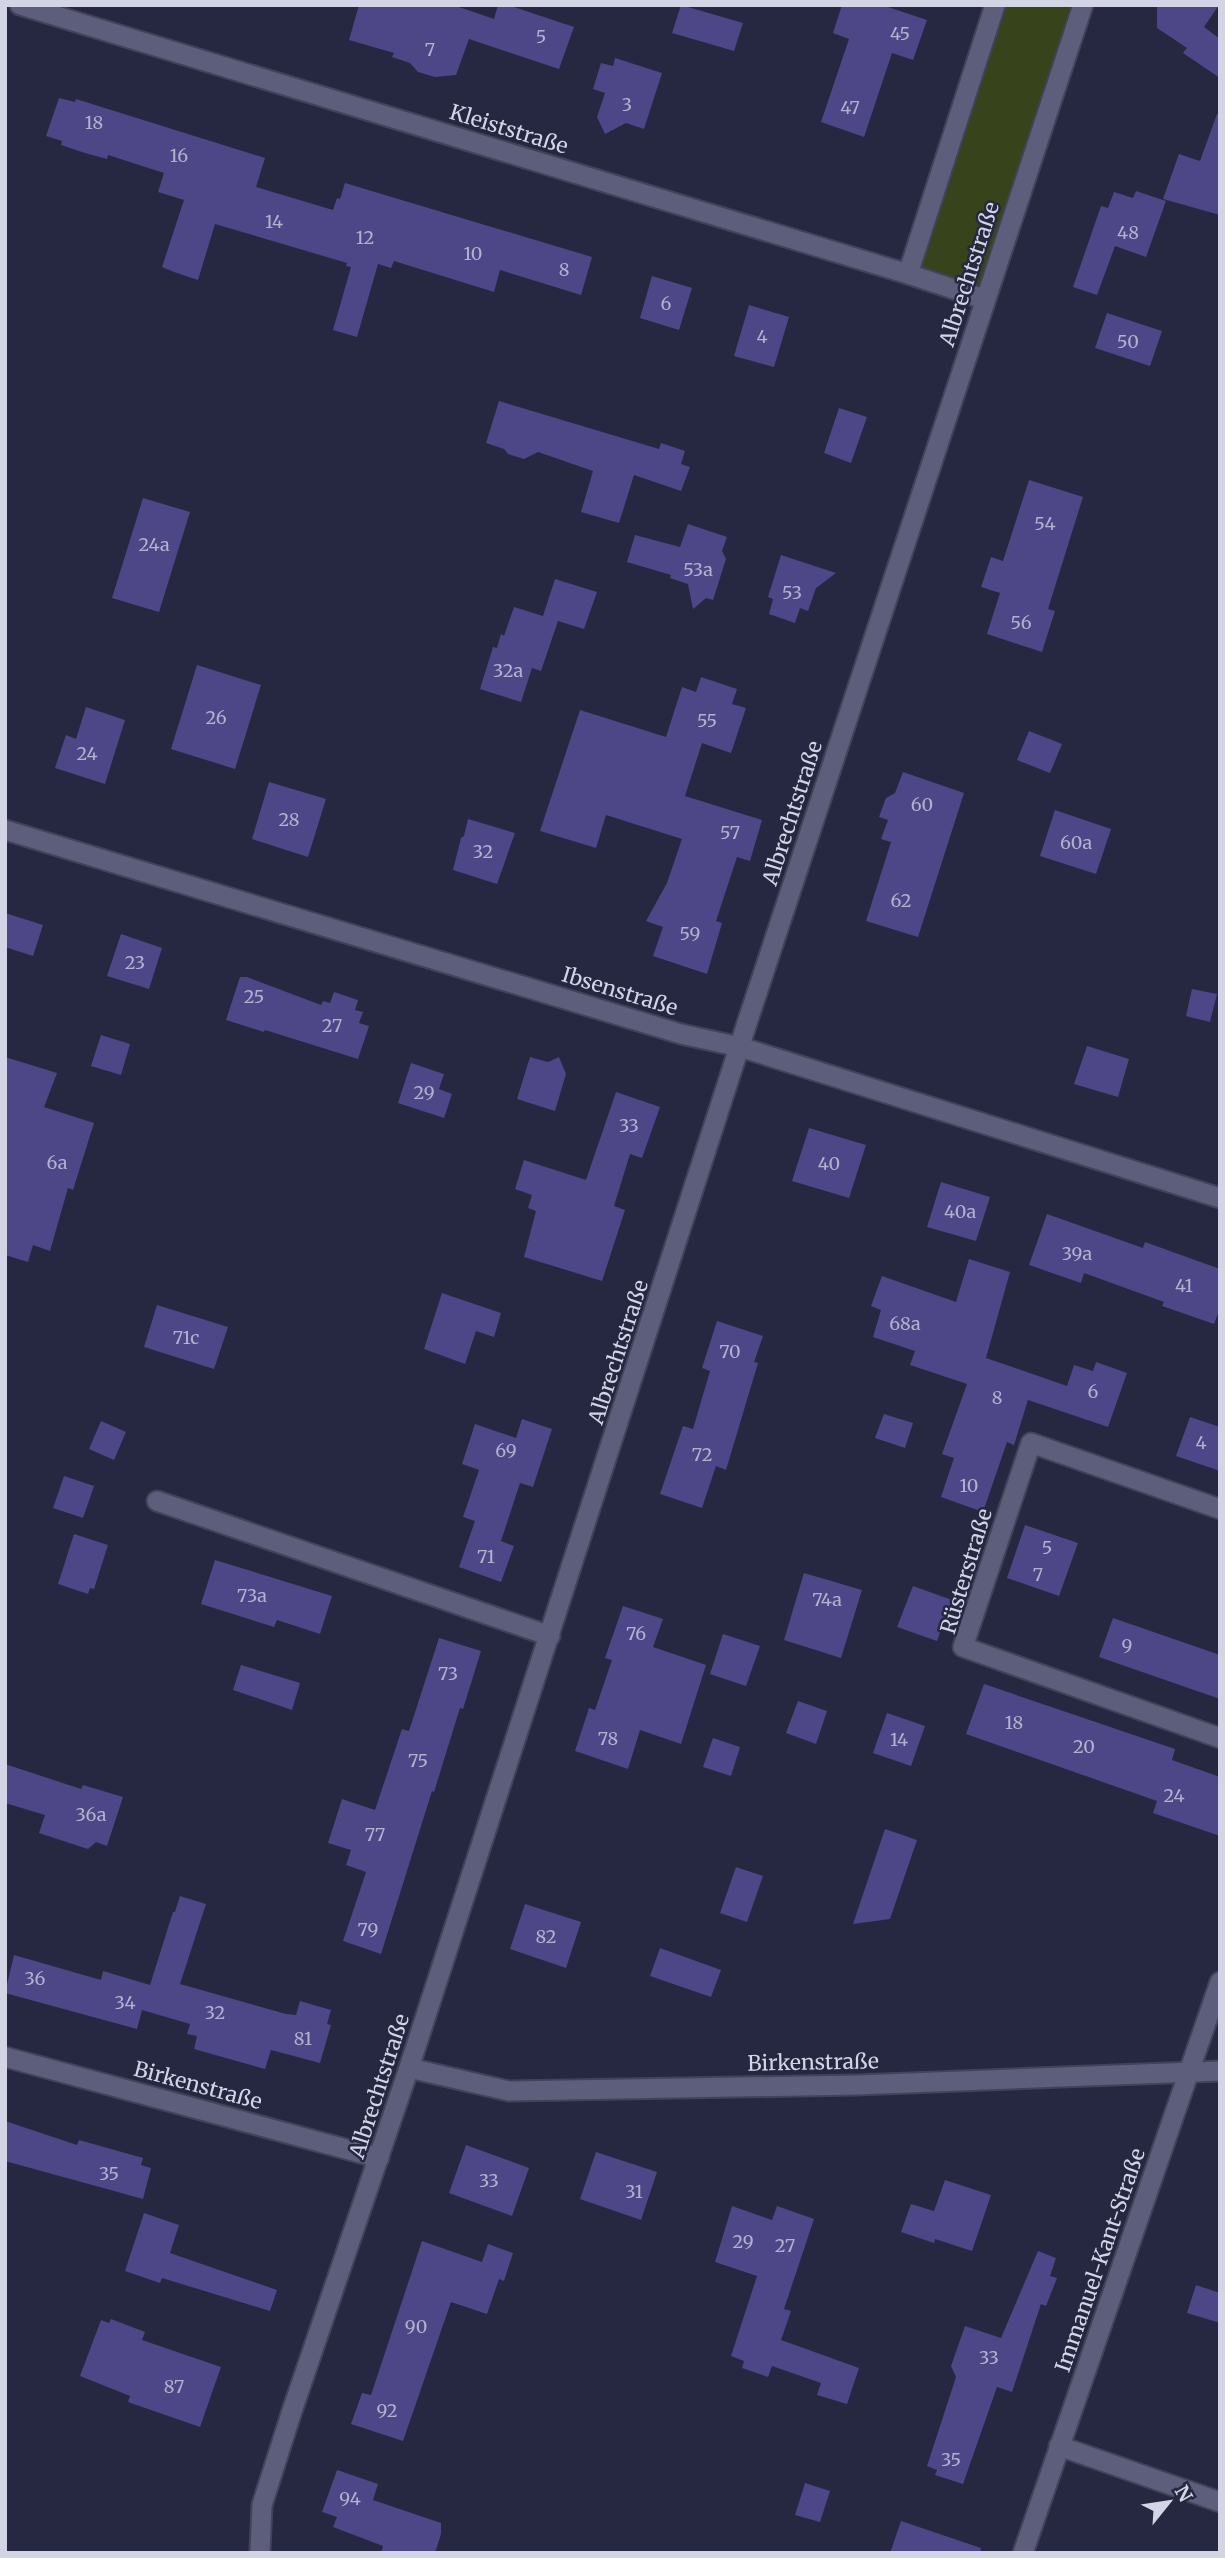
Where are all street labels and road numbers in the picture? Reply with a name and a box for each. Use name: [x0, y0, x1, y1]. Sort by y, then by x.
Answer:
street label: Kleiststraße: [447, 98, 571, 160]
street label: Albrechtstraße: [933, 198, 1005, 351]
street label: Albrechtstraße: [756, 737, 828, 890]
street label: Ibsenstraße: [559, 961, 681, 1021]
street label: Albrechtstraße: [582, 1276, 654, 1429]
street label: Rüsterstraße: [934, 1505, 998, 1637]
street label: Albrechtstraße: [343, 2010, 415, 2163]
street label: Birkenstraße: [747, 2047, 879, 2077]
street label: Birkenstraße: [131, 2055, 265, 2115]
street label: Immanuel-Kant-Straße: [1049, 2145, 1151, 2375]

